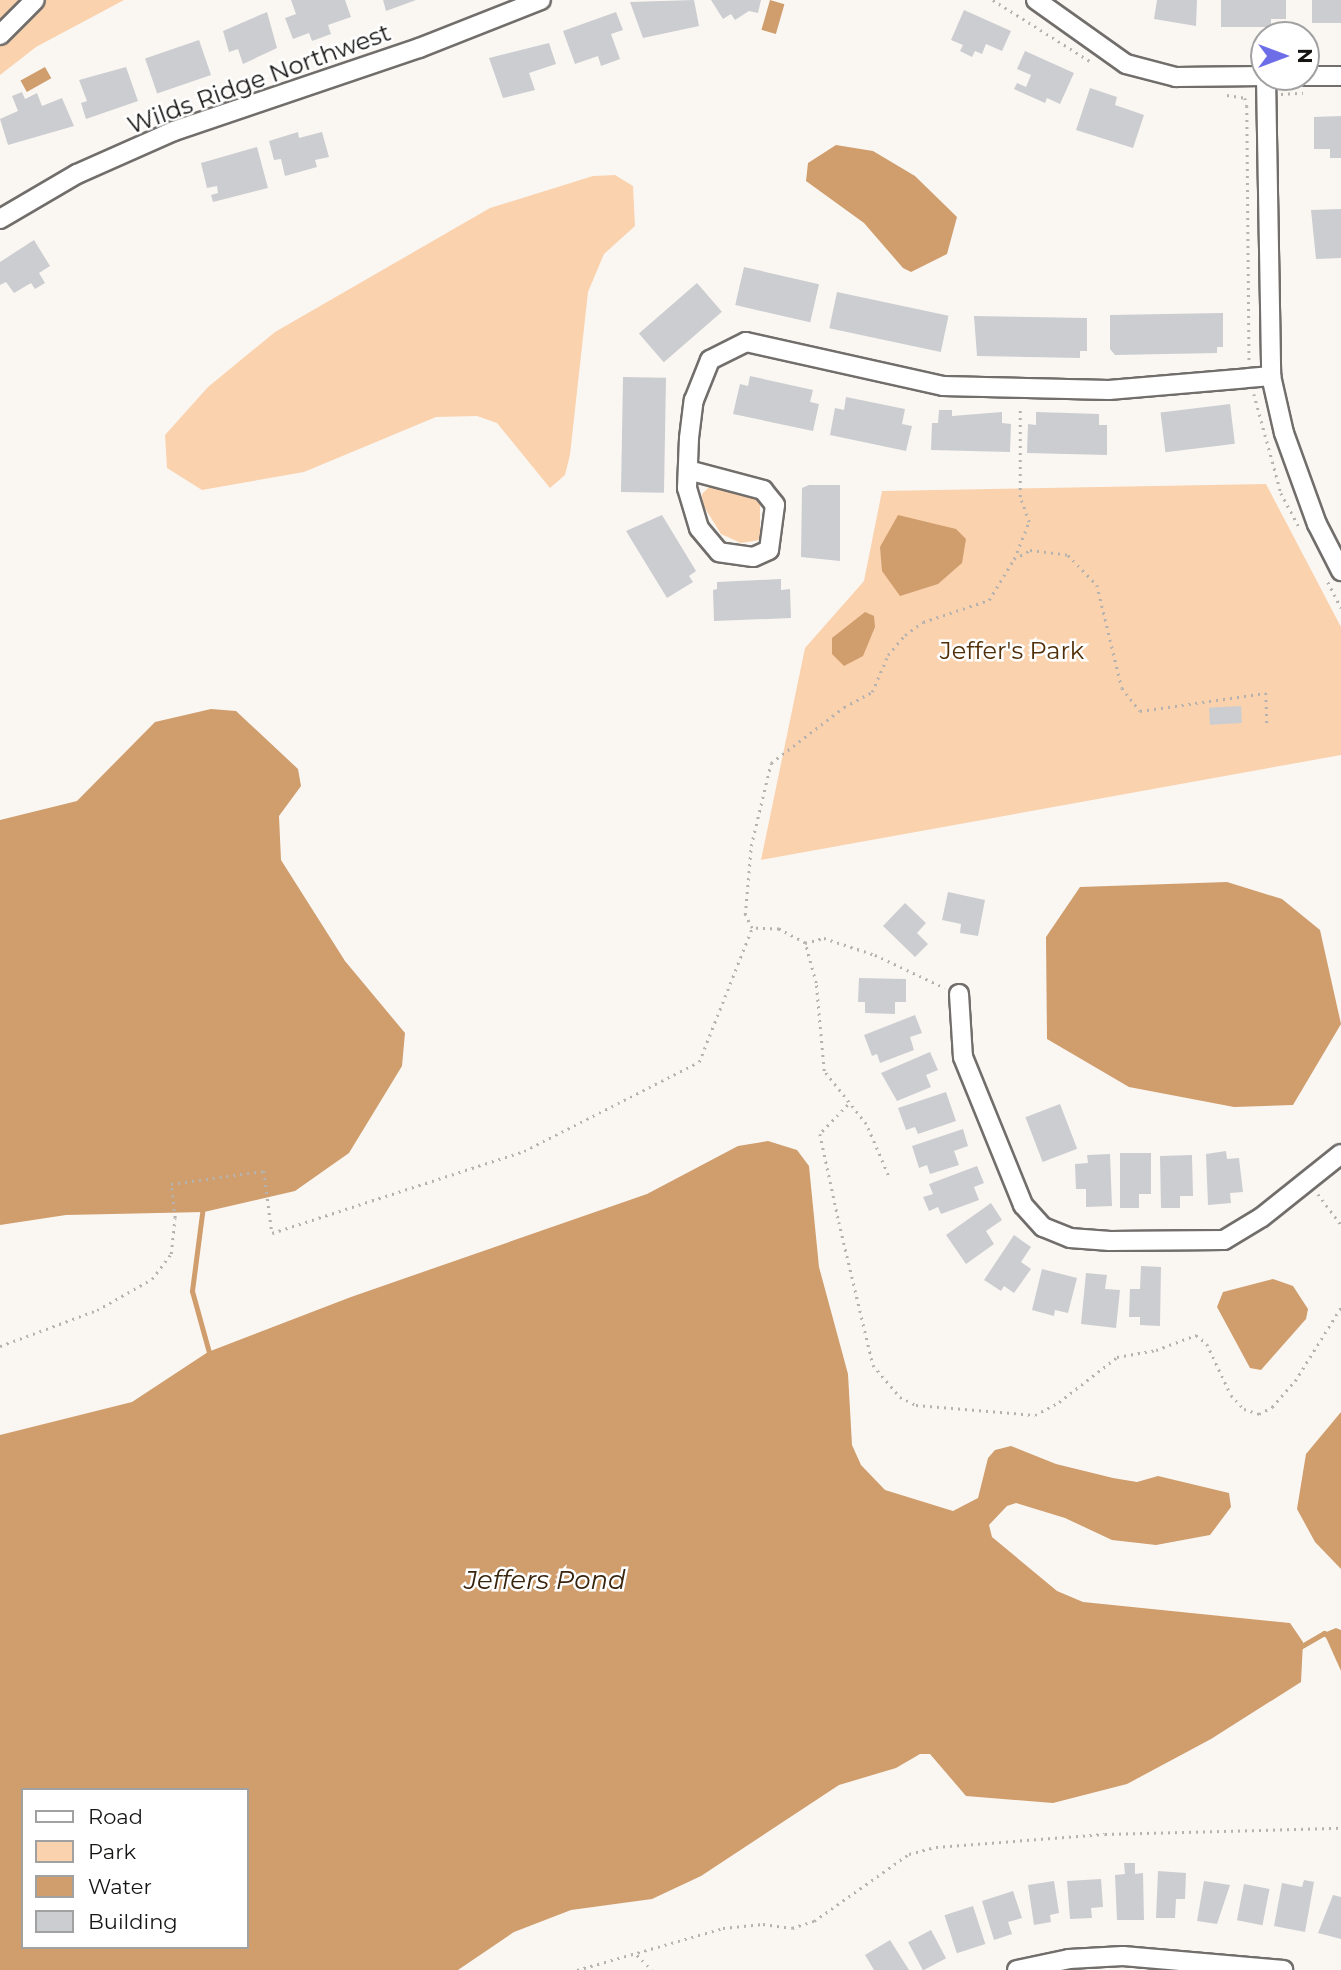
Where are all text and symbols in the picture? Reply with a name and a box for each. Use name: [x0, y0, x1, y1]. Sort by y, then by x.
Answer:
street label: Wilds Ridge Northwest: [124, 18, 394, 140]
north arrow: [1250, 21, 1320, 91]
text: N: [1293, 48, 1316, 64]
park label: Jeffer's Park: [940, 637, 1084, 665]
water label: Jeffers Pond: [464, 1565, 626, 1597]
legend: [21, 1788, 248, 1949]
text: Road: [88, 1804, 143, 1829]
text: Park: [88, 1839, 136, 1864]
text: Water: [88, 1874, 152, 1899]
text: Building: [88, 1909, 178, 1934]

